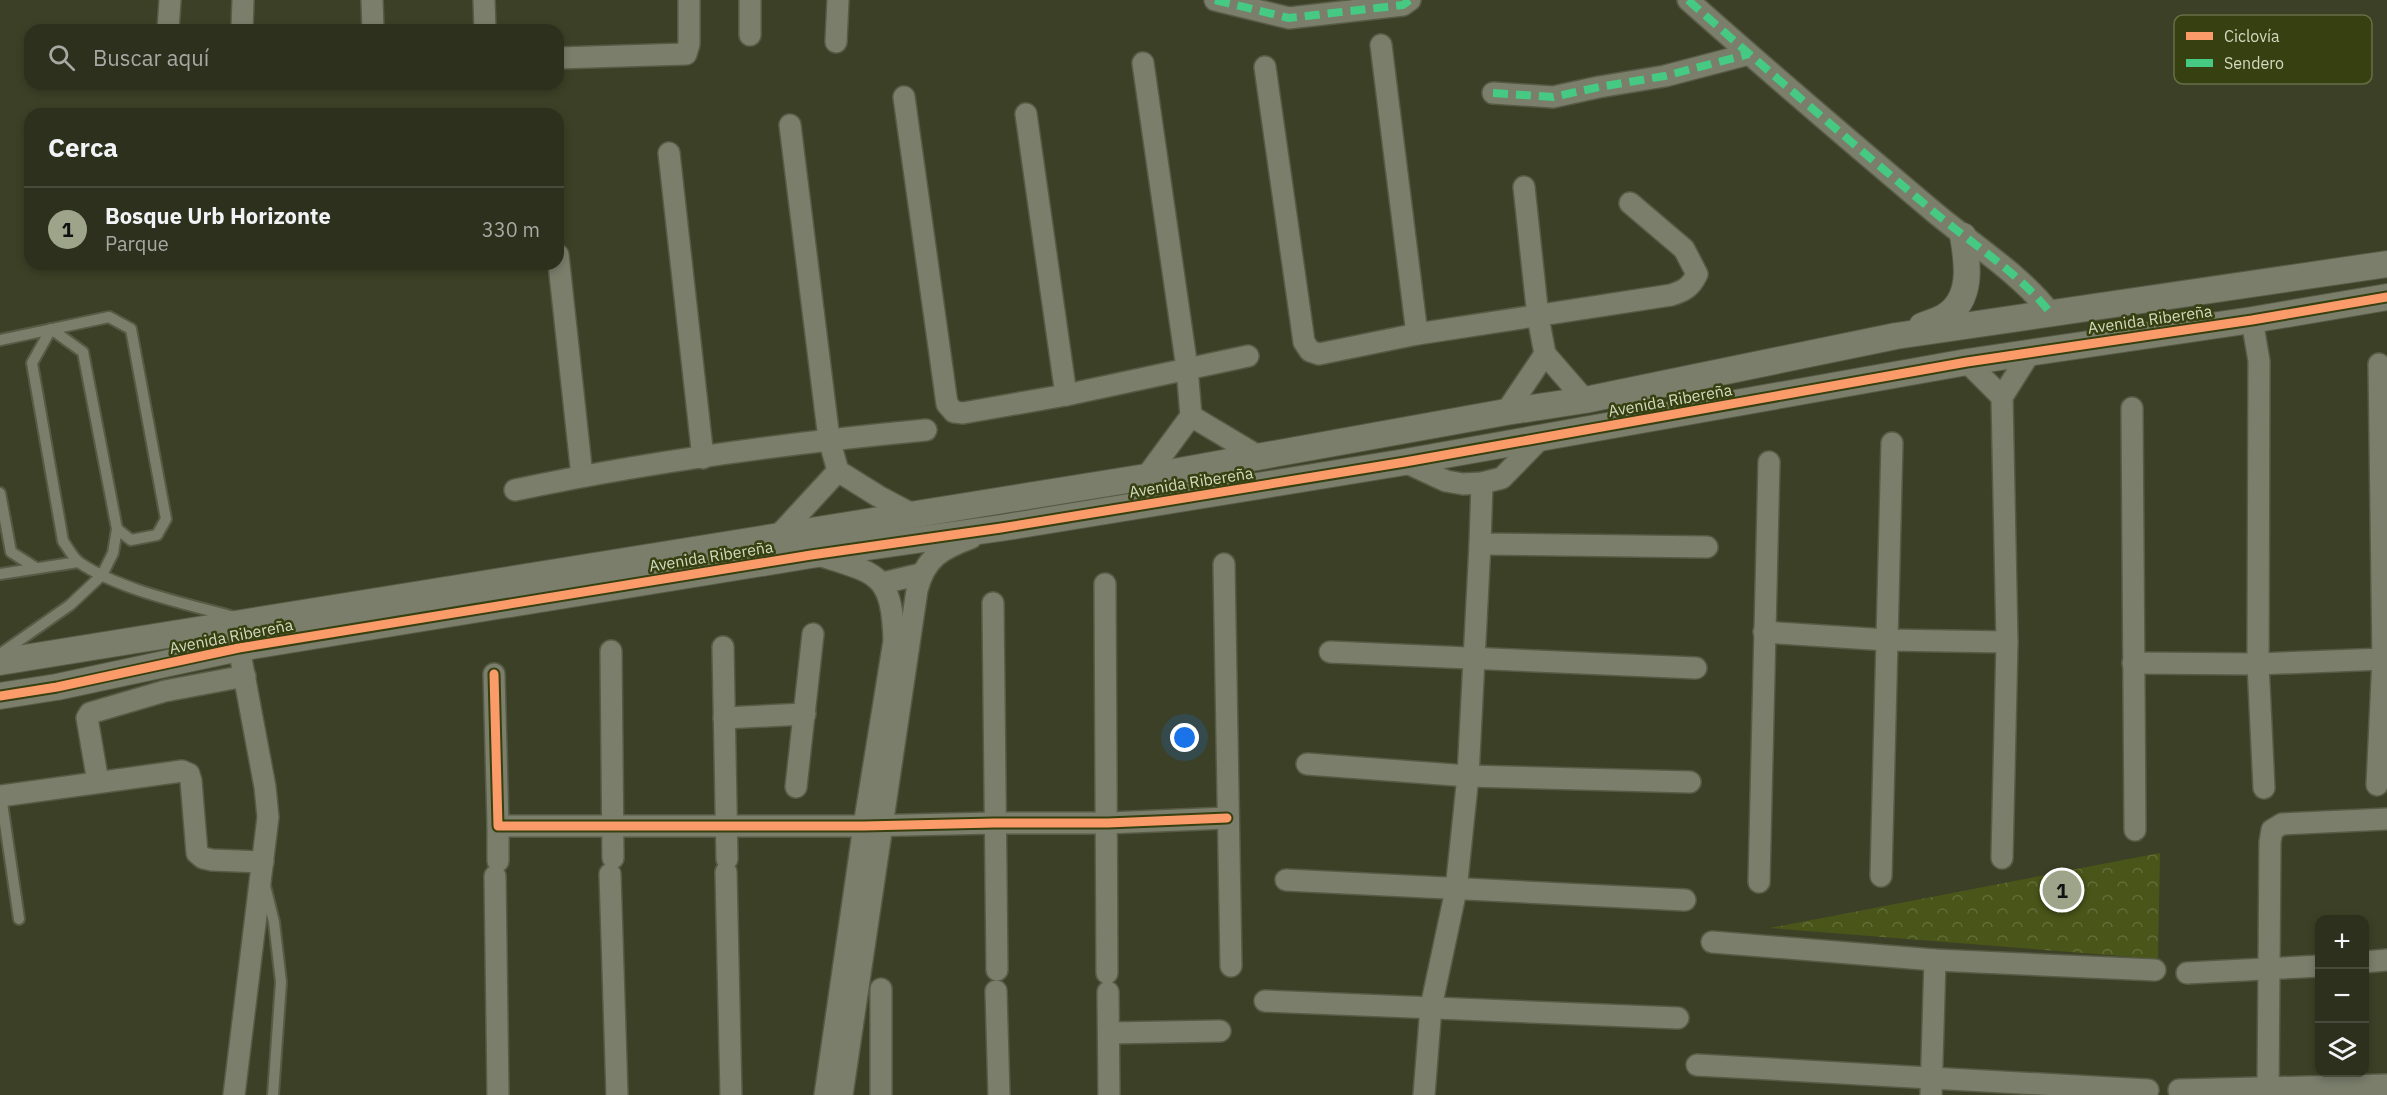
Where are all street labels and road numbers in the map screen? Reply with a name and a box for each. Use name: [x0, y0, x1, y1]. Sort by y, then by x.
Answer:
street label: Avenida Ribereña: [2086, 300, 2214, 338]
street label: Avenida Ribereña: [1606, 379, 1734, 421]
street label: Avenida Ribereña: [1127, 462, 1255, 502]
street label: Avenida Ribereña: [647, 536, 775, 576]
street label: Avenida Ribereña: [167, 614, 295, 658]

